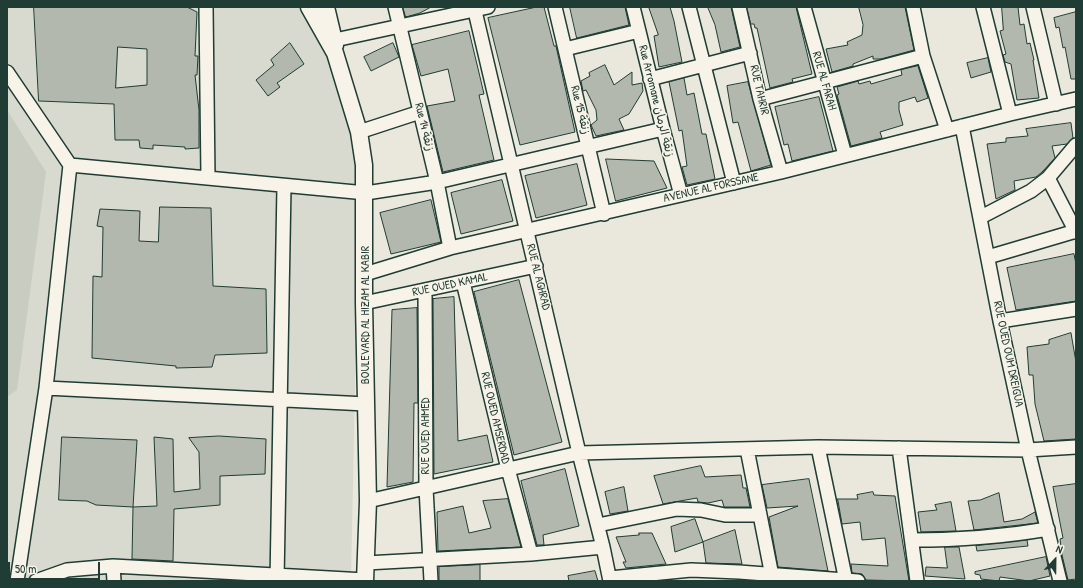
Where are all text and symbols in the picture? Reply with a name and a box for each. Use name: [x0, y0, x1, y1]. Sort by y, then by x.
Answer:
street label: Rue Arromane زنقة الرمان: [635, 44, 677, 158]
street label: RUE AL FARAH: [809, 50, 839, 112]
street label: RUE TAHRIR: [746, 64, 772, 116]
street label: Rue 15 زنقة: [567, 84, 593, 136]
street label: Rue 14 زنقة: [411, 101, 437, 153]
street label: AVENUE AL FORSSANE: [662, 170, 760, 206]
street label: RUE AL AGHRAD: [523, 243, 553, 311]
street label: BOULEVARD AL HIZAM AL KABIR: [359, 246, 373, 384]
street label: RUE OUED KAMAL: [411, 270, 489, 300]
street label: RUE OUED OUM DREIGUA: [990, 300, 1026, 408]
street label: RUE OUED AMSERDAD: [477, 371, 513, 465]
street label: RUE OUED AHMED: [419, 398, 433, 474]
north arrow: [1035, 540, 1075, 580]
text: N: [1054, 541, 1065, 556]
scale bar: [10, 554, 102, 580]
text: 50 m: [15, 560, 36, 577]

